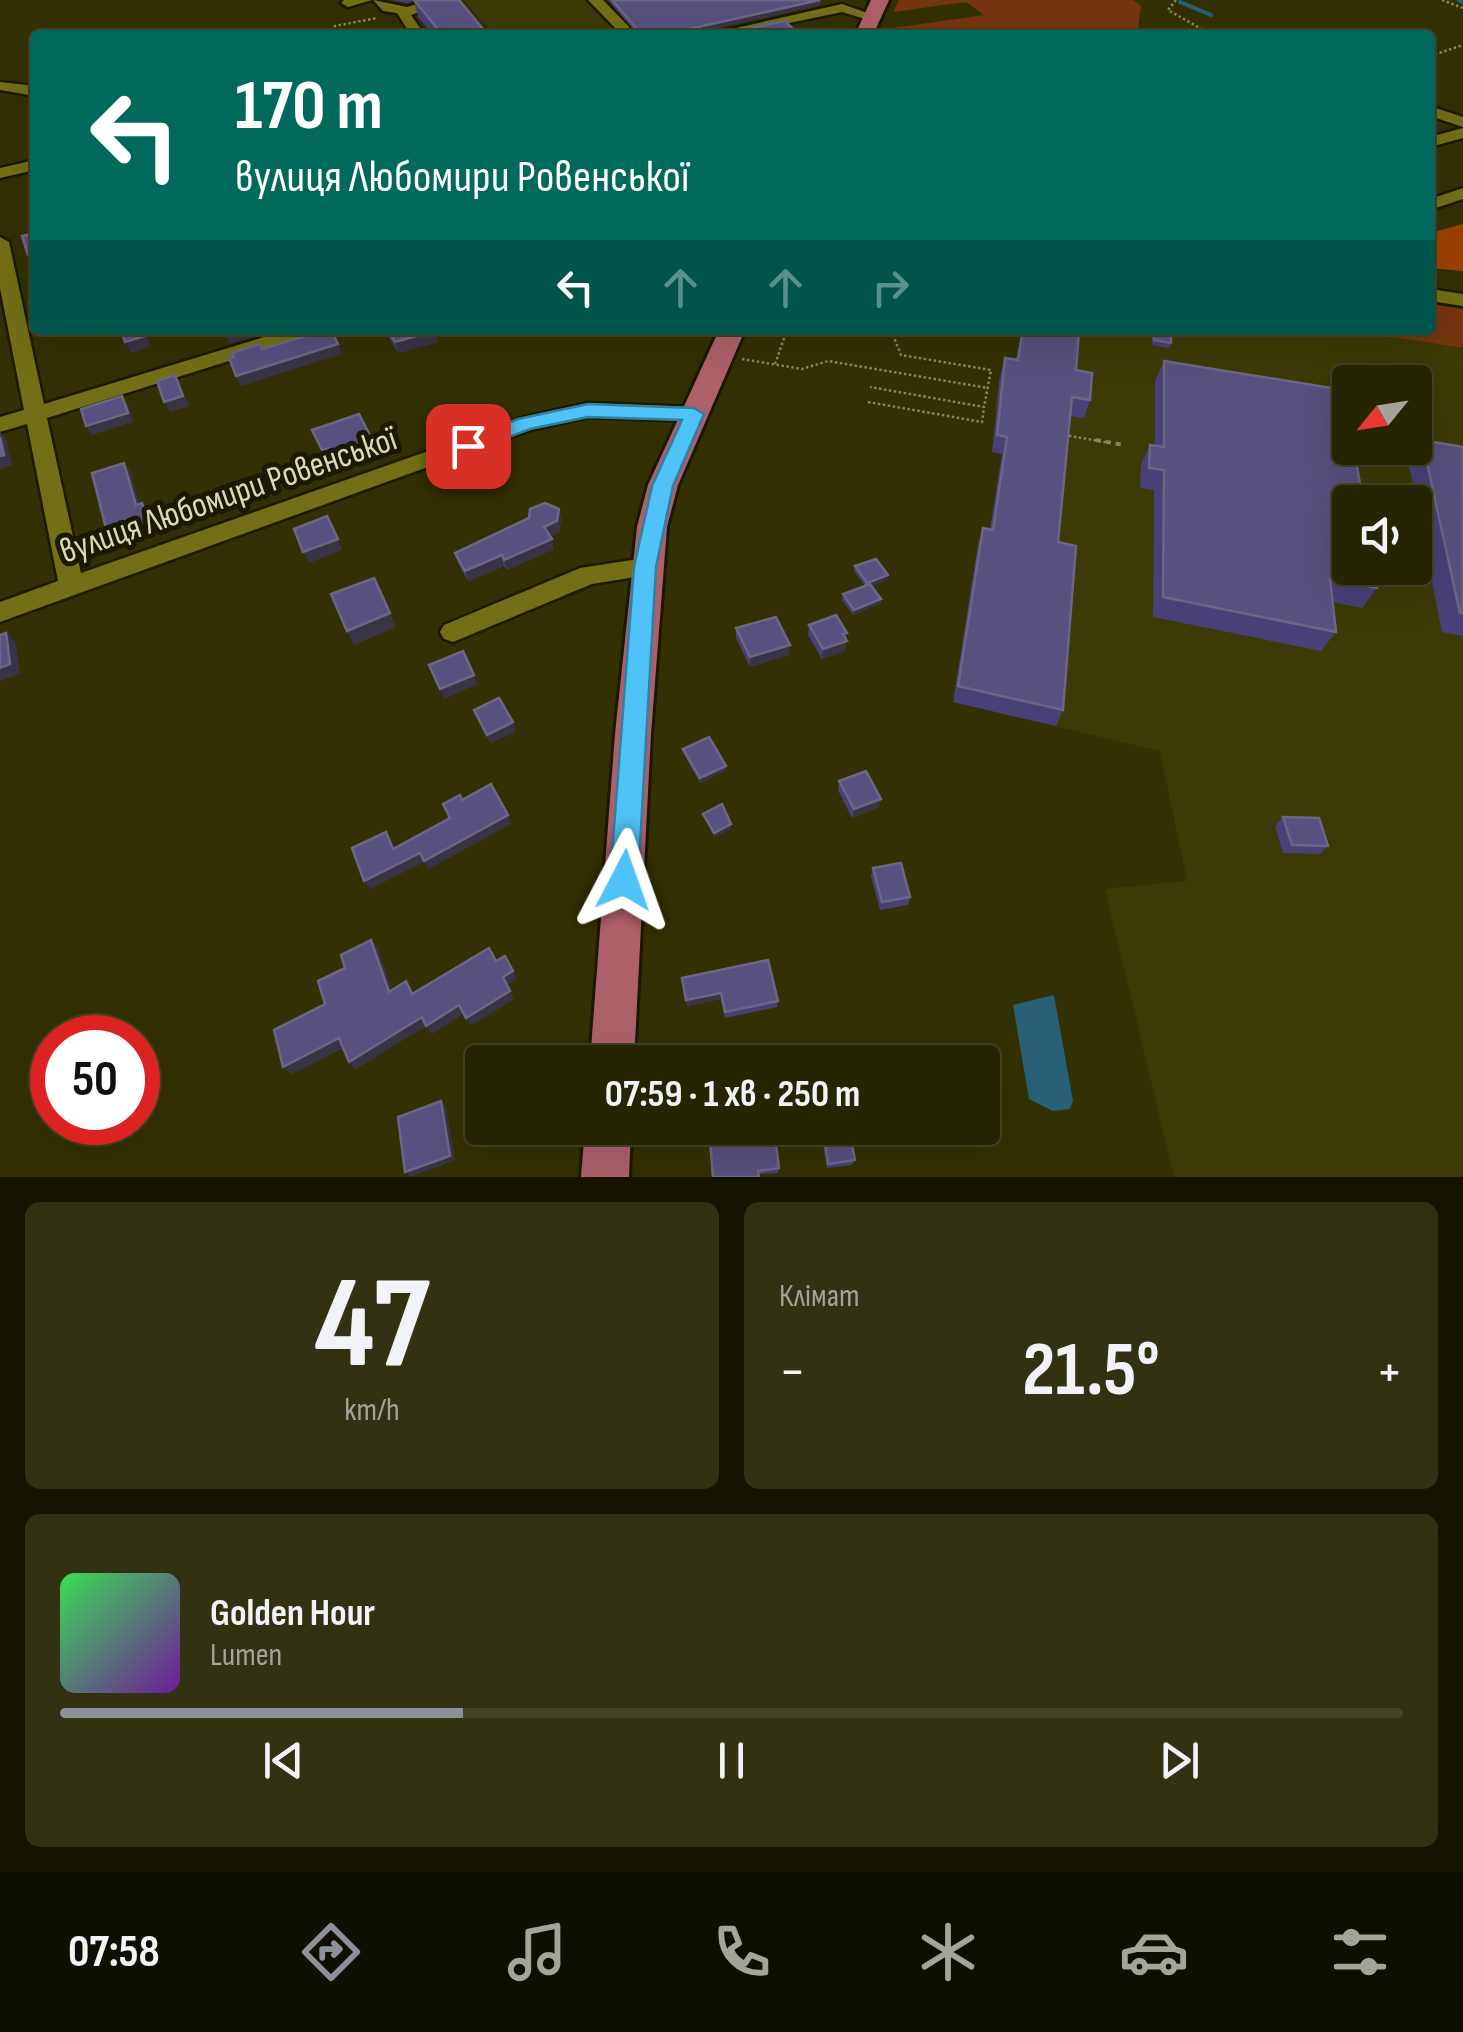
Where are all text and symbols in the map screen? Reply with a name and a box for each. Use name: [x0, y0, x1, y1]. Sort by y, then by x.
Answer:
text: 170 m: [235, 65, 383, 149]
icon: left: [70, 70, 200, 200]
text: вулиця Любомири Ровенської: [235, 150, 689, 205]
icon: left: [548, 260, 603, 315]
icon: ahead: [653, 260, 708, 315]
icon: ahead: [758, 260, 813, 315]
icon: right: [863, 260, 918, 315]
north arrow: [1332, 365, 1432, 465]
map controls: [1332, 365, 1432, 585]
pin: [426, 404, 511, 489]
street label: вулиця Любомири Ровенської: [54, 417, 404, 573]
icon: arrive: [441, 419, 496, 474]
button: sound: [1332, 485, 1432, 585]
position arrow: [572, 828, 676, 932]
speed limit sign: 50: [30, 1015, 160, 1145]
text: 07:59 · 1 хв · 250 m: [605, 1072, 860, 1117]
text: 47: [314, 1248, 430, 1404]
text: Клімат: [779, 1277, 860, 1316]
text: 21.5°: [1022, 1326, 1160, 1417]
text: −: [779, 1339, 806, 1406]
text: +: [1376, 1339, 1403, 1406]
text: km/h: [344, 1391, 400, 1430]
text: Golden Hour: [210, 1591, 375, 1636]
text: Lumen: [210, 1636, 282, 1675]
icon: previous: [256, 1733, 311, 1788]
icon: pause: [704, 1733, 759, 1788]
icon: next: [1152, 1733, 1207, 1788]
icon: directions: [296, 1917, 366, 1987]
icon: music: [502, 1917, 572, 1987]
icon: phone: [707, 1917, 777, 1987]
icon: climate: [913, 1917, 983, 1987]
icon: car: [1119, 1917, 1189, 1987]
icon: filters: [1325, 1917, 1395, 1987]
text: 07:58: [68, 1925, 160, 1980]

